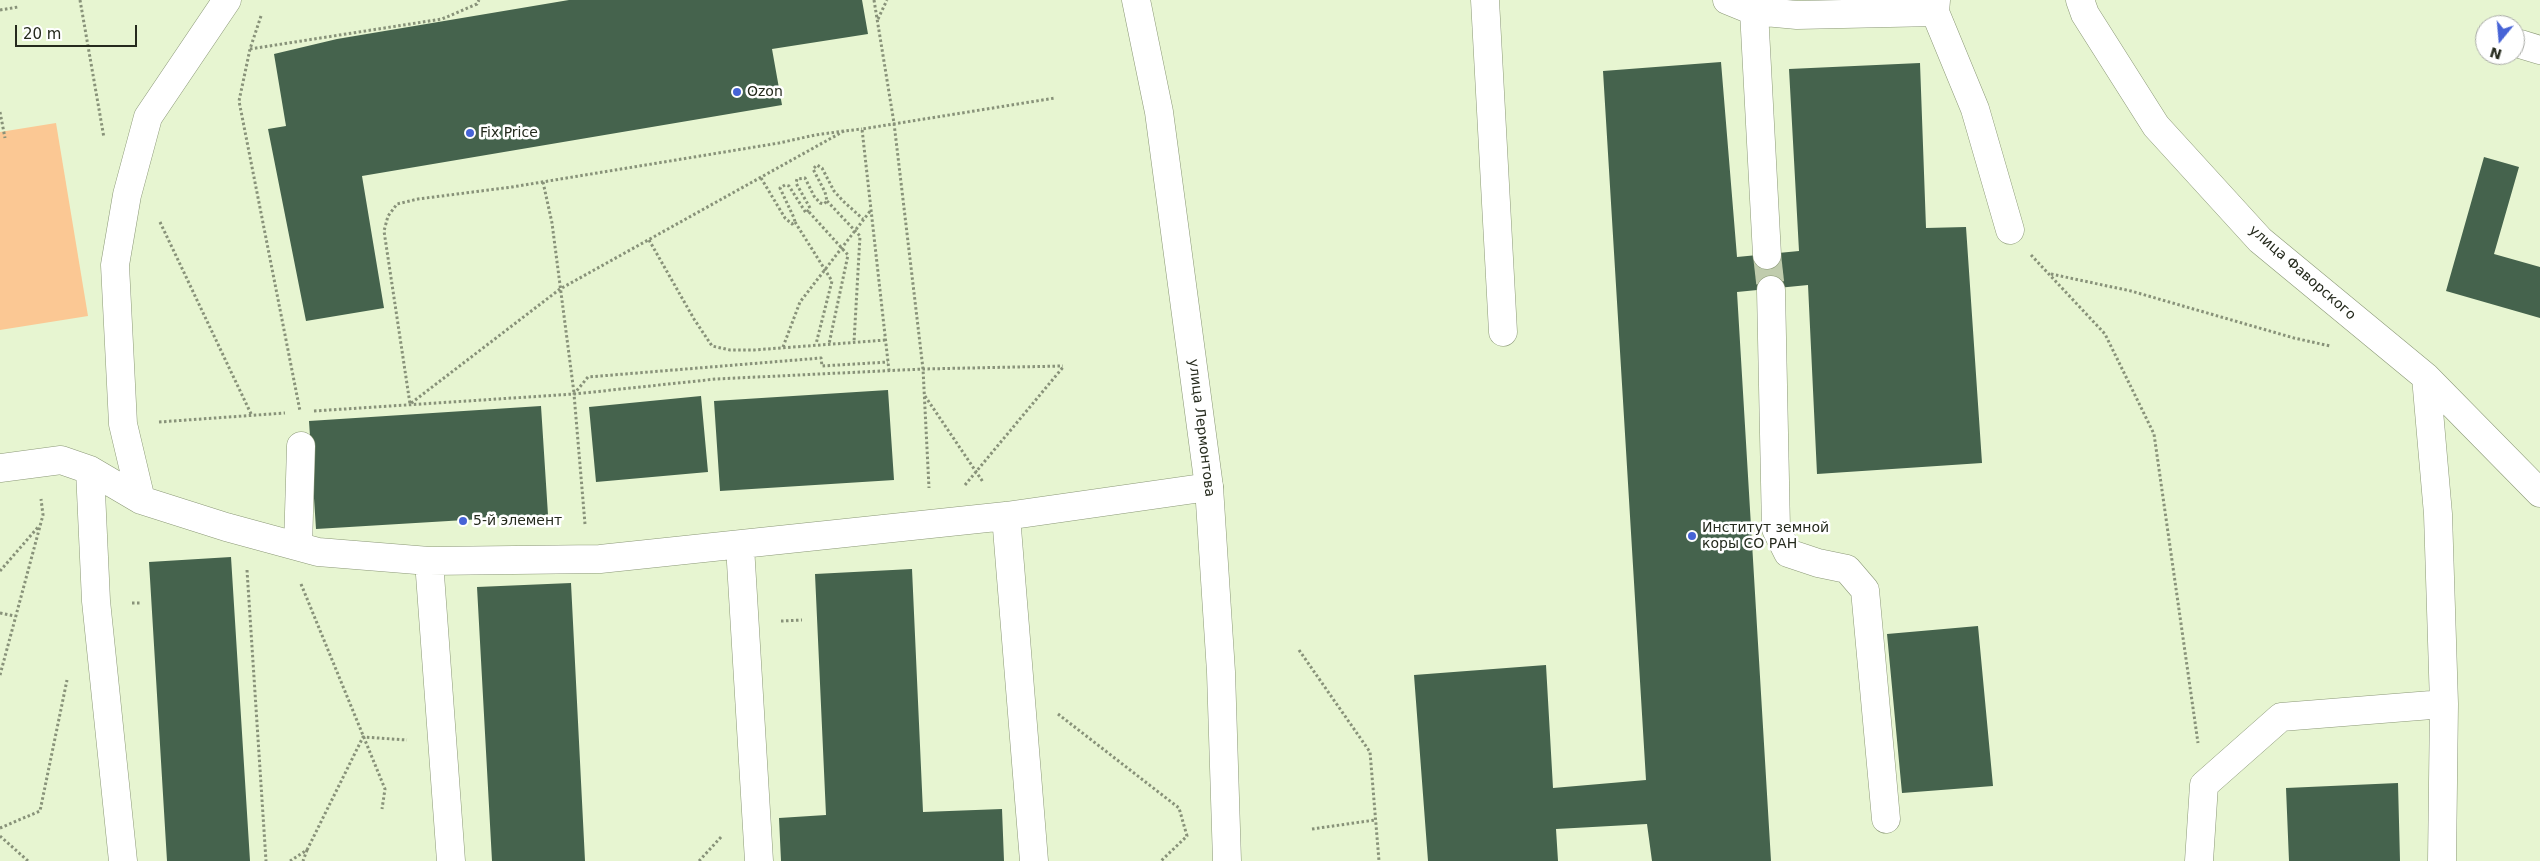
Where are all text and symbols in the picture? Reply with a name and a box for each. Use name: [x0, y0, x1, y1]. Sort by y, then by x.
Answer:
scale bar: [18, 15, 140, 47]
north arrow: [2475, 15, 2525, 65]
text: 20 m: [23, 25, 61, 43]
text: N: [2488, 44, 2504, 63]
place label: Ozon: [747, 84, 783, 100]
marker: Ozon: [731, 86, 743, 98]
place label: Fix Price: [480, 125, 538, 141]
marker: Fix Price: [464, 127, 476, 139]
street label: улица Фаворского: [2245, 222, 2359, 324]
street label: улица Лермонтова: [1184, 358, 1218, 498]
place label: 5-й элемент: [473, 513, 562, 529]
marker: 5-й элемент: [457, 515, 469, 527]
place label: Институт земной коры СО РАН: [1702, 520, 1829, 552]
marker: Институт земной коры СО РАН: [1686, 530, 1698, 542]

